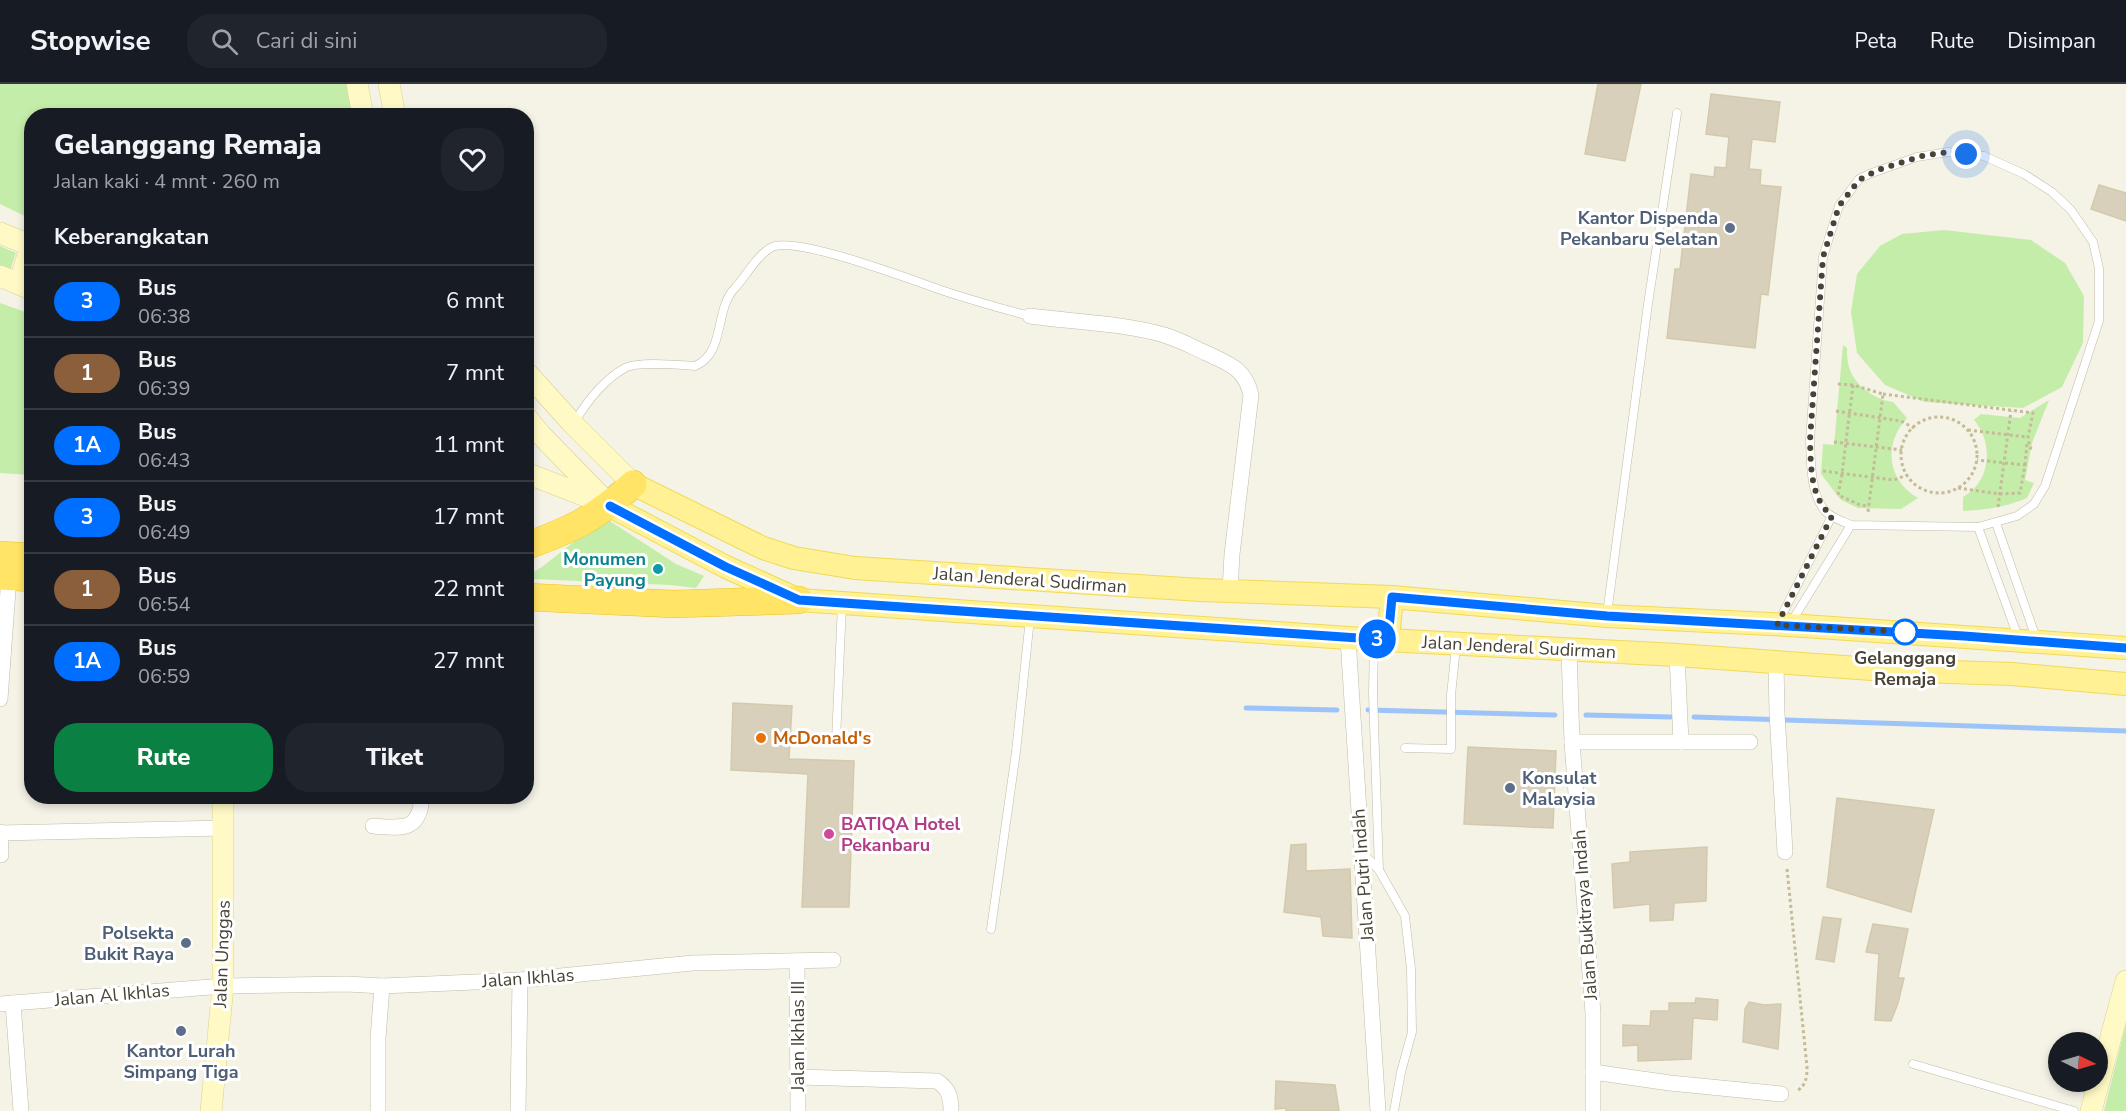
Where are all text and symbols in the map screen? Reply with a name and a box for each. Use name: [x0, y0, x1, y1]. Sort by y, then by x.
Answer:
search box: [187, 14, 607, 68]
text: Stopwise: [30, 22, 151, 60]
icon: search: [208, 25, 241, 58]
text: Cari di sini: [256, 26, 357, 56]
text: Peta: [1855, 27, 1897, 55]
text: Rute: [1930, 27, 1974, 55]
text: Disimpan: [2007, 27, 2096, 55]
text: Gelanggang Remaja: [54, 126, 322, 164]
button: heart: [441, 128, 504, 191]
your location: [1951, 139, 1981, 169]
text: Jalan kaki · 4 mnt · 260 m: [54, 168, 280, 195]
place label: Kantor Dispenda Pekanbaru Selatan: [1560, 206, 1718, 251]
marker: Kantor Dispenda Pekanbaru Selatan: [1723, 221, 1737, 235]
text: Keberangkatan: [54, 222, 209, 252]
text: Bus: [138, 273, 177, 303]
text: 6 mnt: [446, 286, 504, 316]
text: 3: [81, 287, 93, 315]
text: 06:38: [138, 303, 191, 330]
text: Bus: [138, 345, 177, 375]
text: 7 mnt: [446, 358, 504, 388]
text: 1: [81, 359, 93, 387]
text: 06:39: [138, 375, 191, 402]
text: Bus: [138, 417, 177, 447]
text: 11 mnt: [433, 430, 504, 460]
text: 1A: [73, 431, 101, 459]
text: 06:43: [138, 447, 191, 474]
text: Bus: [138, 489, 177, 519]
text: 17 mnt: [433, 502, 504, 532]
text: 3: [81, 503, 93, 531]
text: 06:49: [138, 519, 191, 546]
place label: Monumen Payung: [563, 547, 646, 592]
text: Bus: [138, 561, 177, 591]
street label: Jalan Jenderal Sudirman: [931, 561, 1128, 599]
marker: Monumen Payung: [651, 562, 665, 576]
text: 22 mnt: [433, 574, 504, 604]
text: 1: [81, 575, 93, 603]
text: 06:54: [138, 591, 191, 618]
marker: Gelanggang Remaja: [1892, 619, 1918, 645]
line badge: 3: [1358, 620, 1396, 658]
text: 3: [1371, 625, 1383, 653]
street label: Jalan Jenderal Sudirman: [1420, 630, 1617, 664]
text: Bus: [138, 633, 177, 663]
text: 27 mnt: [433, 646, 504, 676]
place label: Gelanggang Remaja: [1854, 646, 1956, 691]
text: 1A: [73, 647, 101, 675]
text: 06:59: [138, 663, 191, 690]
button: Rute: [54, 723, 273, 792]
button: Tiket: [285, 723, 504, 792]
place label: McDonald's: [773, 726, 871, 750]
marker: McDonald's: [754, 731, 768, 745]
place label: Konsulat Malaysia: [1522, 766, 1596, 811]
marker: Konsulat Malaysia: [1503, 781, 1517, 795]
street label: Jalan Putri Indah: [1346, 808, 1380, 943]
place label: BATIQA Hotel Pekanbaru: [841, 812, 960, 857]
marker: BATIQA Hotel Pekanbaru: [822, 827, 836, 841]
street label: Jalan Bukitraya Indah: [1567, 829, 1603, 1002]
street label: Jalan Unggas: [208, 900, 236, 1009]
place label: Polsekta Bukit Raya: [84, 921, 174, 966]
marker: Polsekta Bukit Raya: [179, 936, 193, 950]
street label: Jalan Ikhlas: [480, 963, 575, 993]
street label: Jalan Al Ikhlas: [52, 978, 171, 1012]
street label: Jalan Ikhlas III: [786, 981, 810, 1092]
marker: Kantor Lurah Simpang Tiga: [174, 1024, 188, 1038]
north arrow: [2048, 1032, 2108, 1092]
map controls: [2048, 1032, 2108, 1092]
place label: Kantor Lurah Simpang Tiga: [123, 1039, 239, 1084]

